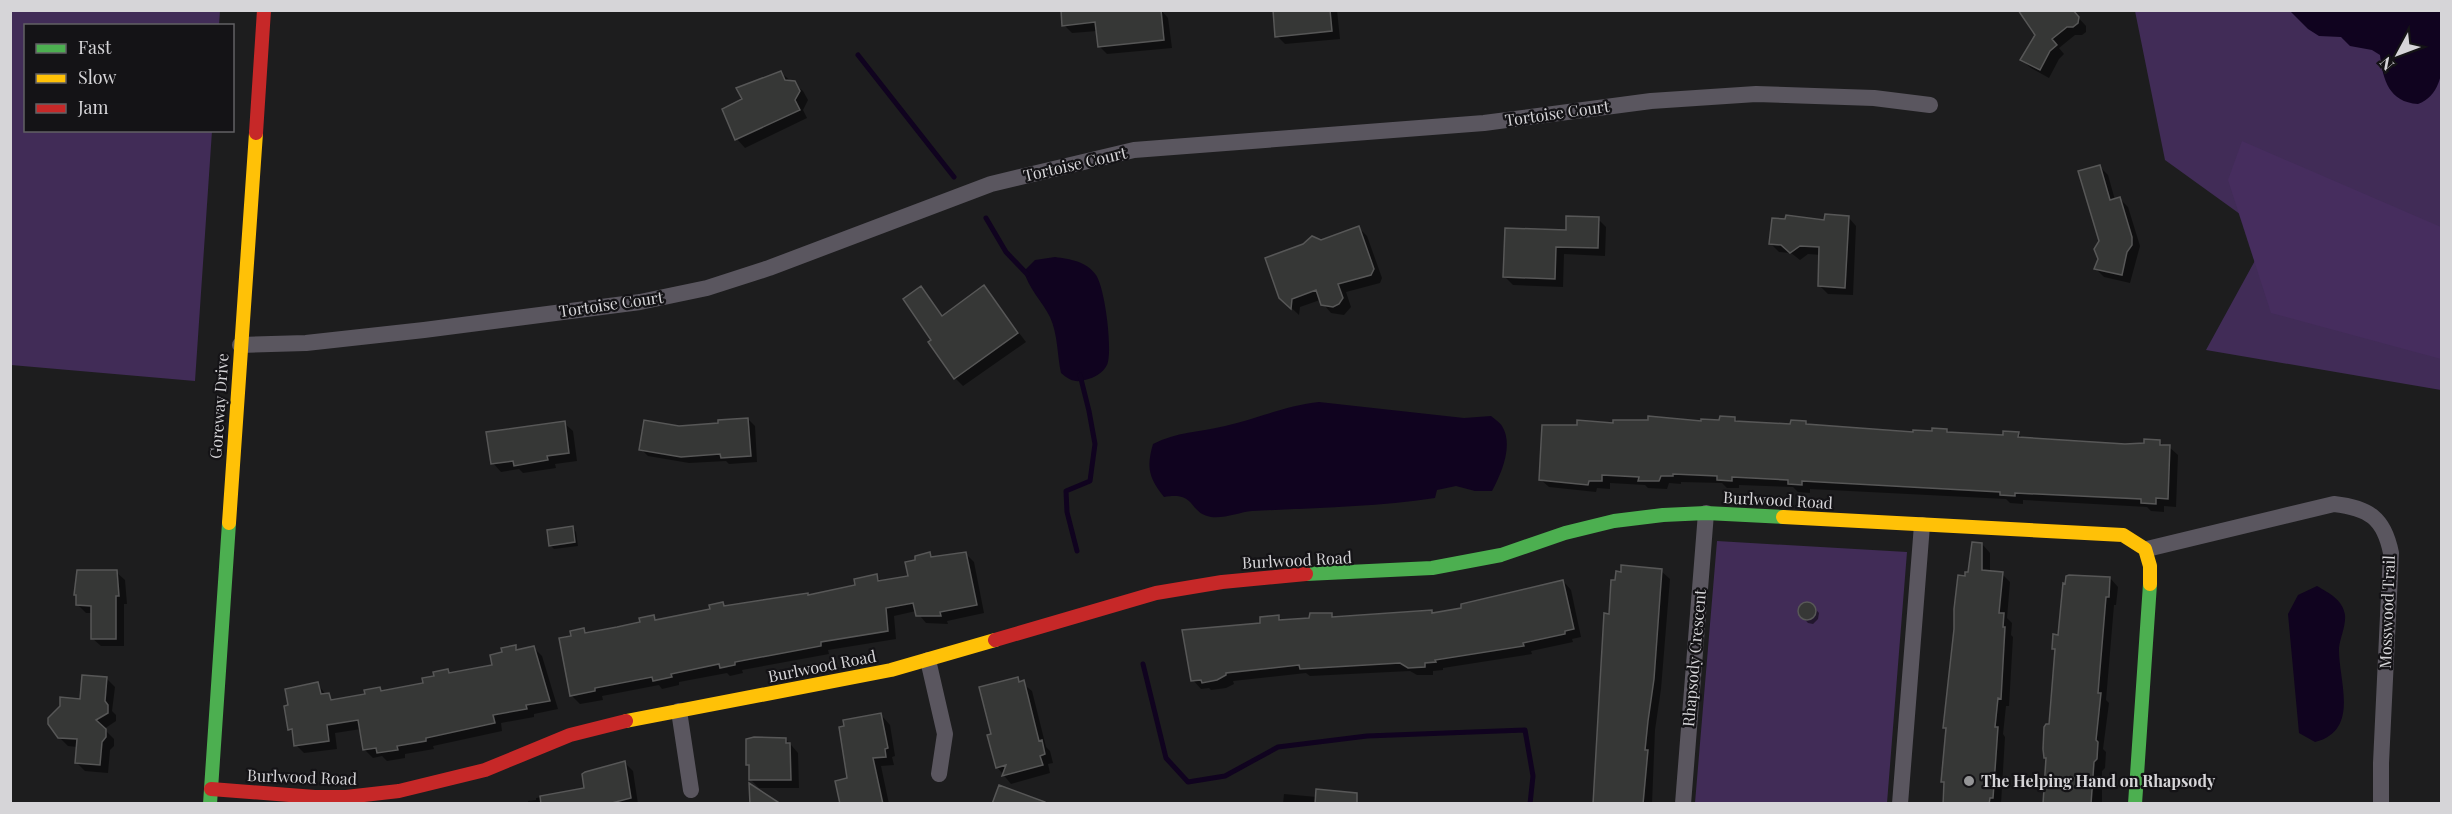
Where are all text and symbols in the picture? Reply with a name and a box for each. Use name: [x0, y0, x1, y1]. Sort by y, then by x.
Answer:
legend: [24, 24, 234, 132]
north arrow: [2368, 24, 2428, 84]
text: Fast: [78, 35, 112, 59]
text: N: [2374, 53, 2398, 75]
text: Slow: [78, 65, 116, 89]
text: Jam: [77, 95, 108, 119]
street label: Tortoise Court: [1503, 95, 1611, 130]
street label: Tortoise Court: [1021, 141, 1129, 186]
street label: Tortoise Court: [557, 286, 665, 321]
street label: Goreway Drive: [204, 352, 233, 459]
street label: Burlwood Road: [1723, 486, 1834, 513]
street label: Burlwood Road: [1241, 546, 1352, 573]
street label: Mosswood Trail: [2374, 554, 2399, 669]
street label: Rhapsody Crescent: [1677, 588, 1710, 728]
street label: Burlwood Road: [766, 645, 878, 686]
street label: Burlwood Road: [247, 764, 357, 789]
place label: The Helping Hand on Rhapsody: [1981, 770, 2216, 791]
marker: The Helping Hand on Rhapsody: [1962, 774, 1976, 788]

